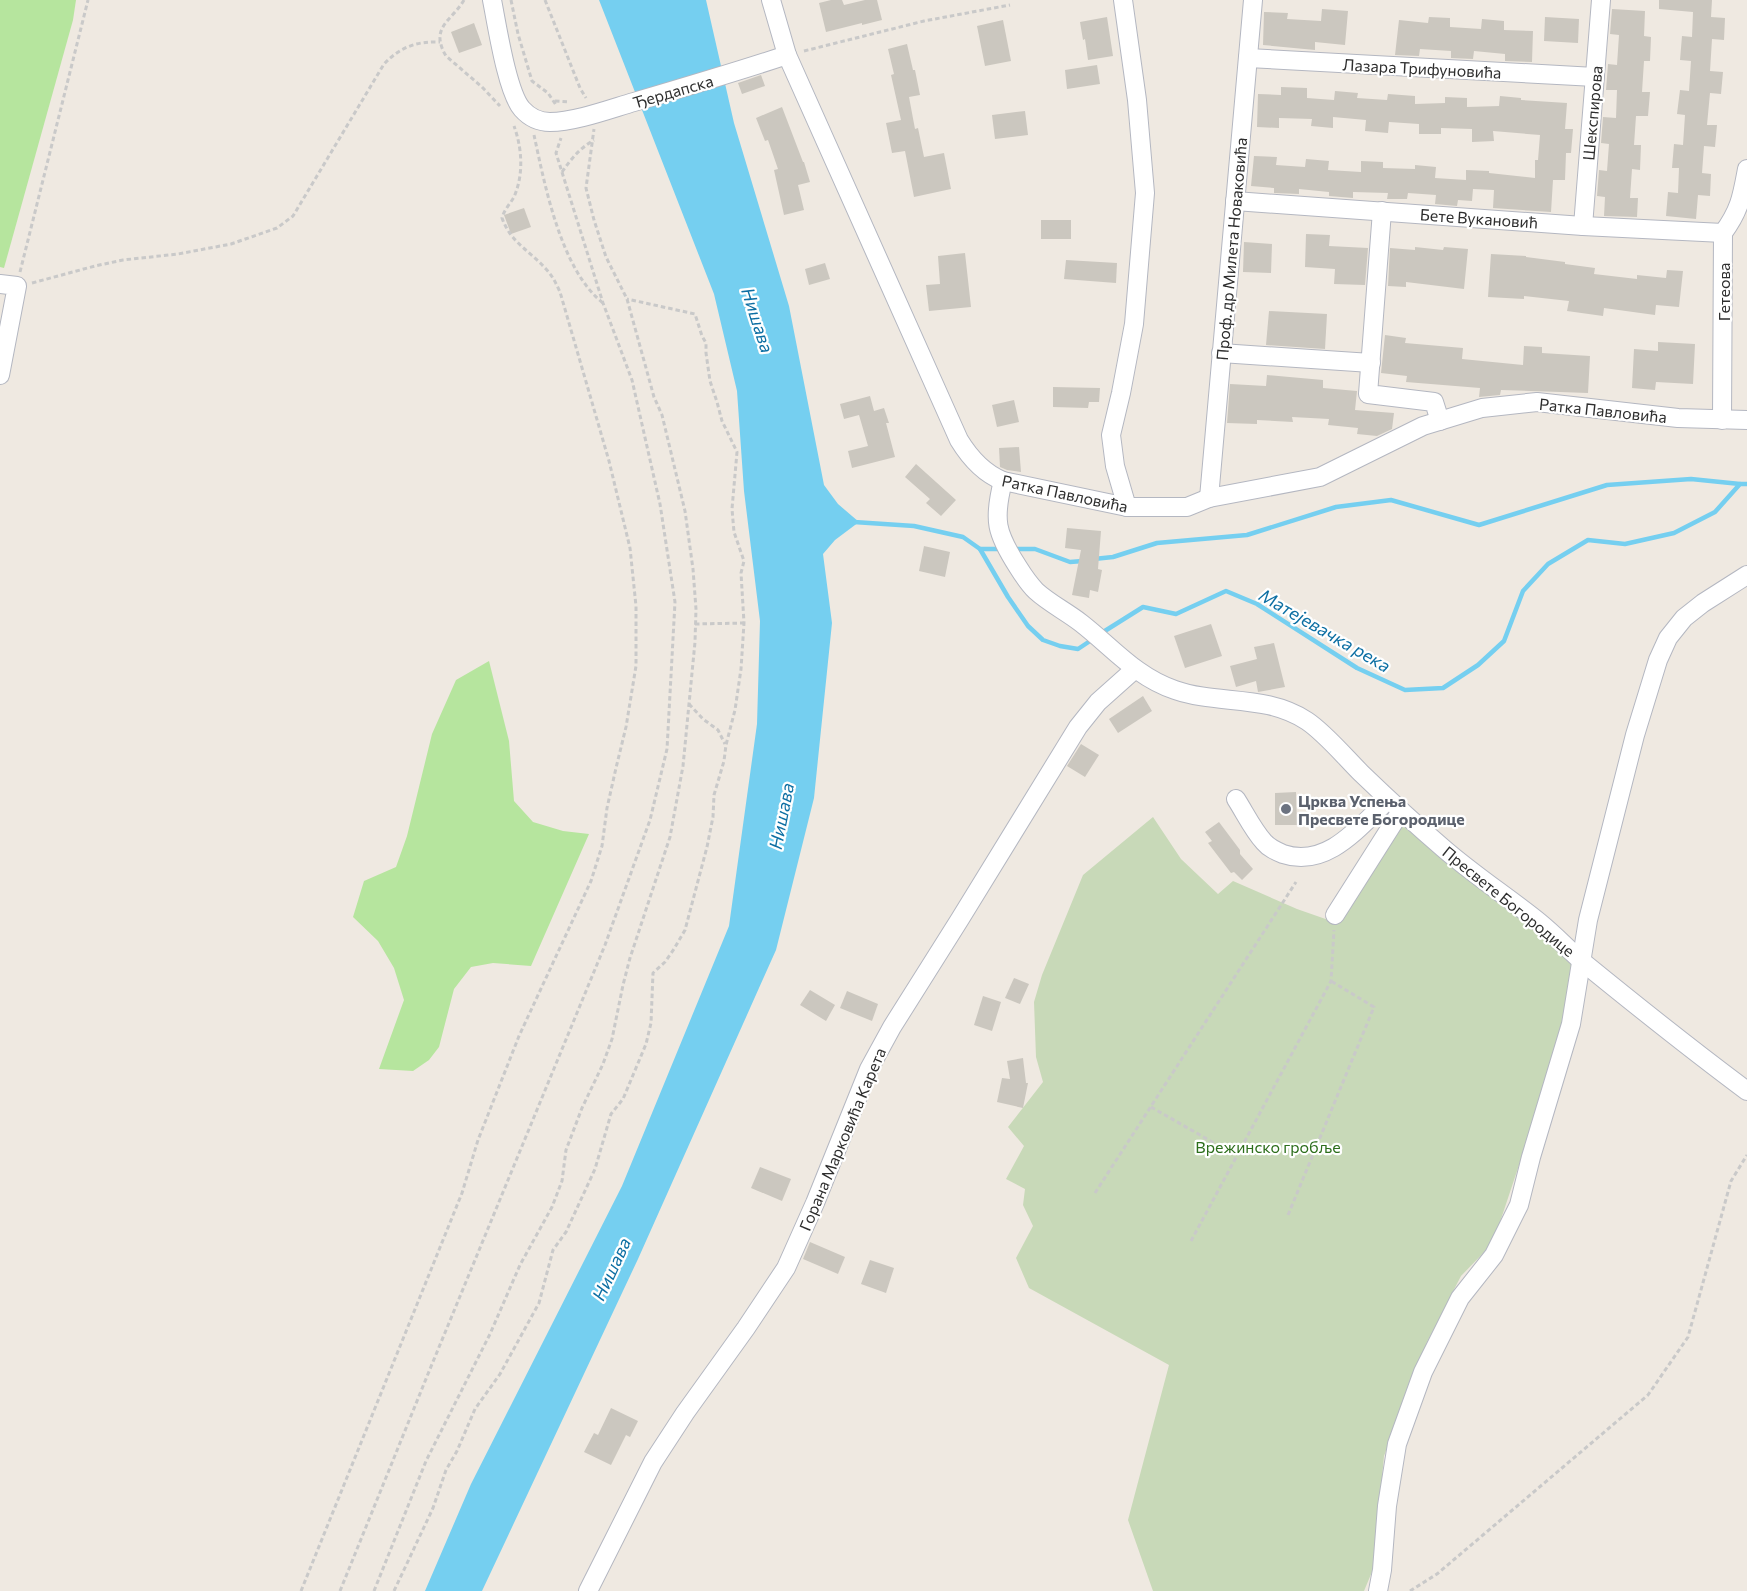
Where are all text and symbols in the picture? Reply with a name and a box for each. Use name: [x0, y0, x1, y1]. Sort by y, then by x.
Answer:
street label: Лазара Трифуновића: [1342, 54, 1502, 82]
street label: Шекспирова: [1578, 65, 1606, 161]
street label: Ђердапска: [631, 70, 715, 112]
street label: Проф. др Милета Новаковића: [1212, 137, 1250, 361]
street label: Бете Вукановић: [1419, 204, 1539, 232]
street label: Гетеова: [1714, 263, 1733, 321]
water label: Нишава: [737, 285, 779, 355]
street label: Ратка Павловића: [1538, 394, 1668, 426]
street label: Ратка Павловића: [1000, 470, 1130, 516]
water label: Матејевачка река: [1255, 583, 1395, 677]
water label: Нишава: [764, 781, 798, 851]
place label: Црква Успења Пресвете Богородице: [1298, 791, 1465, 828]
marker: Црква Успења Пресвете Богородице: [1279, 802, 1293, 816]
street label: Пресвете Богородице: [1439, 842, 1579, 960]
street label: Горана Марковића Карета: [795, 1045, 889, 1233]
park label: Врежинско гробље: [1195, 1137, 1341, 1156]
water label: Нишава: [587, 1234, 635, 1304]

